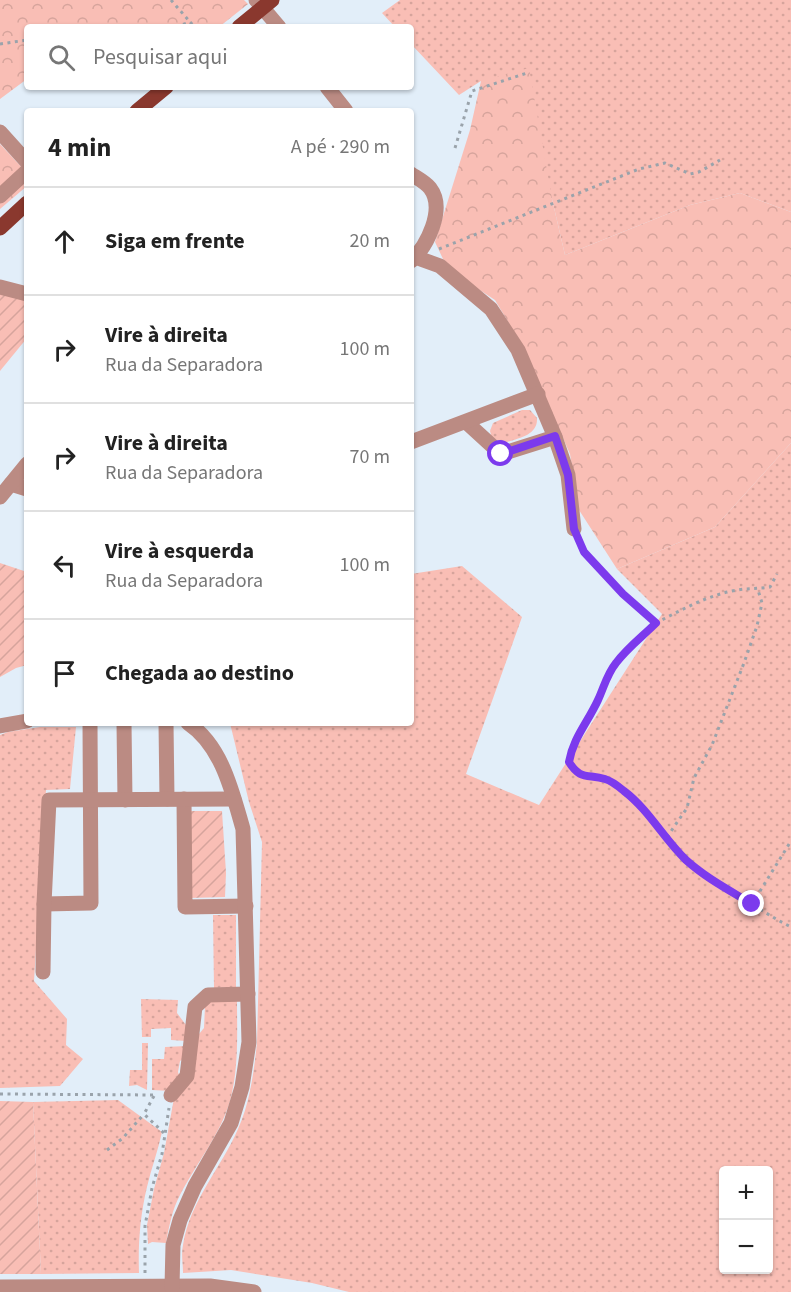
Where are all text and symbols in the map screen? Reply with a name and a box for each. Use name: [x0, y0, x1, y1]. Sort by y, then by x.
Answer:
search box: [24, 24, 414, 90]
icon: search: [45, 41, 78, 74]
text: Pesquisar aqui: [93, 41, 228, 73]
text: 4 min: [48, 129, 111, 166]
text: A pé · 290 m: [291, 133, 390, 161]
icon: ahead: [48, 225, 81, 258]
text: Siga em frente: [105, 225, 245, 257]
text: 20 m: [350, 227, 390, 255]
text: Vire à direita: [105, 319, 228, 351]
icon: right: [48, 333, 81, 366]
text: 100 m: [340, 335, 390, 363]
text: Rua da Separadora: [105, 351, 263, 379]
text: Vire à direita: [105, 427, 228, 459]
route start: [487, 440, 513, 466]
icon: right: [48, 441, 81, 474]
text: 70 m: [350, 443, 390, 471]
text: Rua da Separadora: [105, 459, 263, 487]
text: Vire à esquerda: [105, 535, 254, 567]
icon: left: [48, 549, 81, 582]
text: 100 m: [340, 551, 390, 579]
text: Rua da Separadora: [105, 567, 263, 595]
icon: arrive: [48, 657, 81, 690]
text: Chegada ao destino: [105, 657, 294, 689]
route end: [738, 890, 764, 916]
map controls: [719, 1166, 773, 1274]
button: +: [719, 1166, 773, 1220]
button: −: [719, 1220, 773, 1274]

